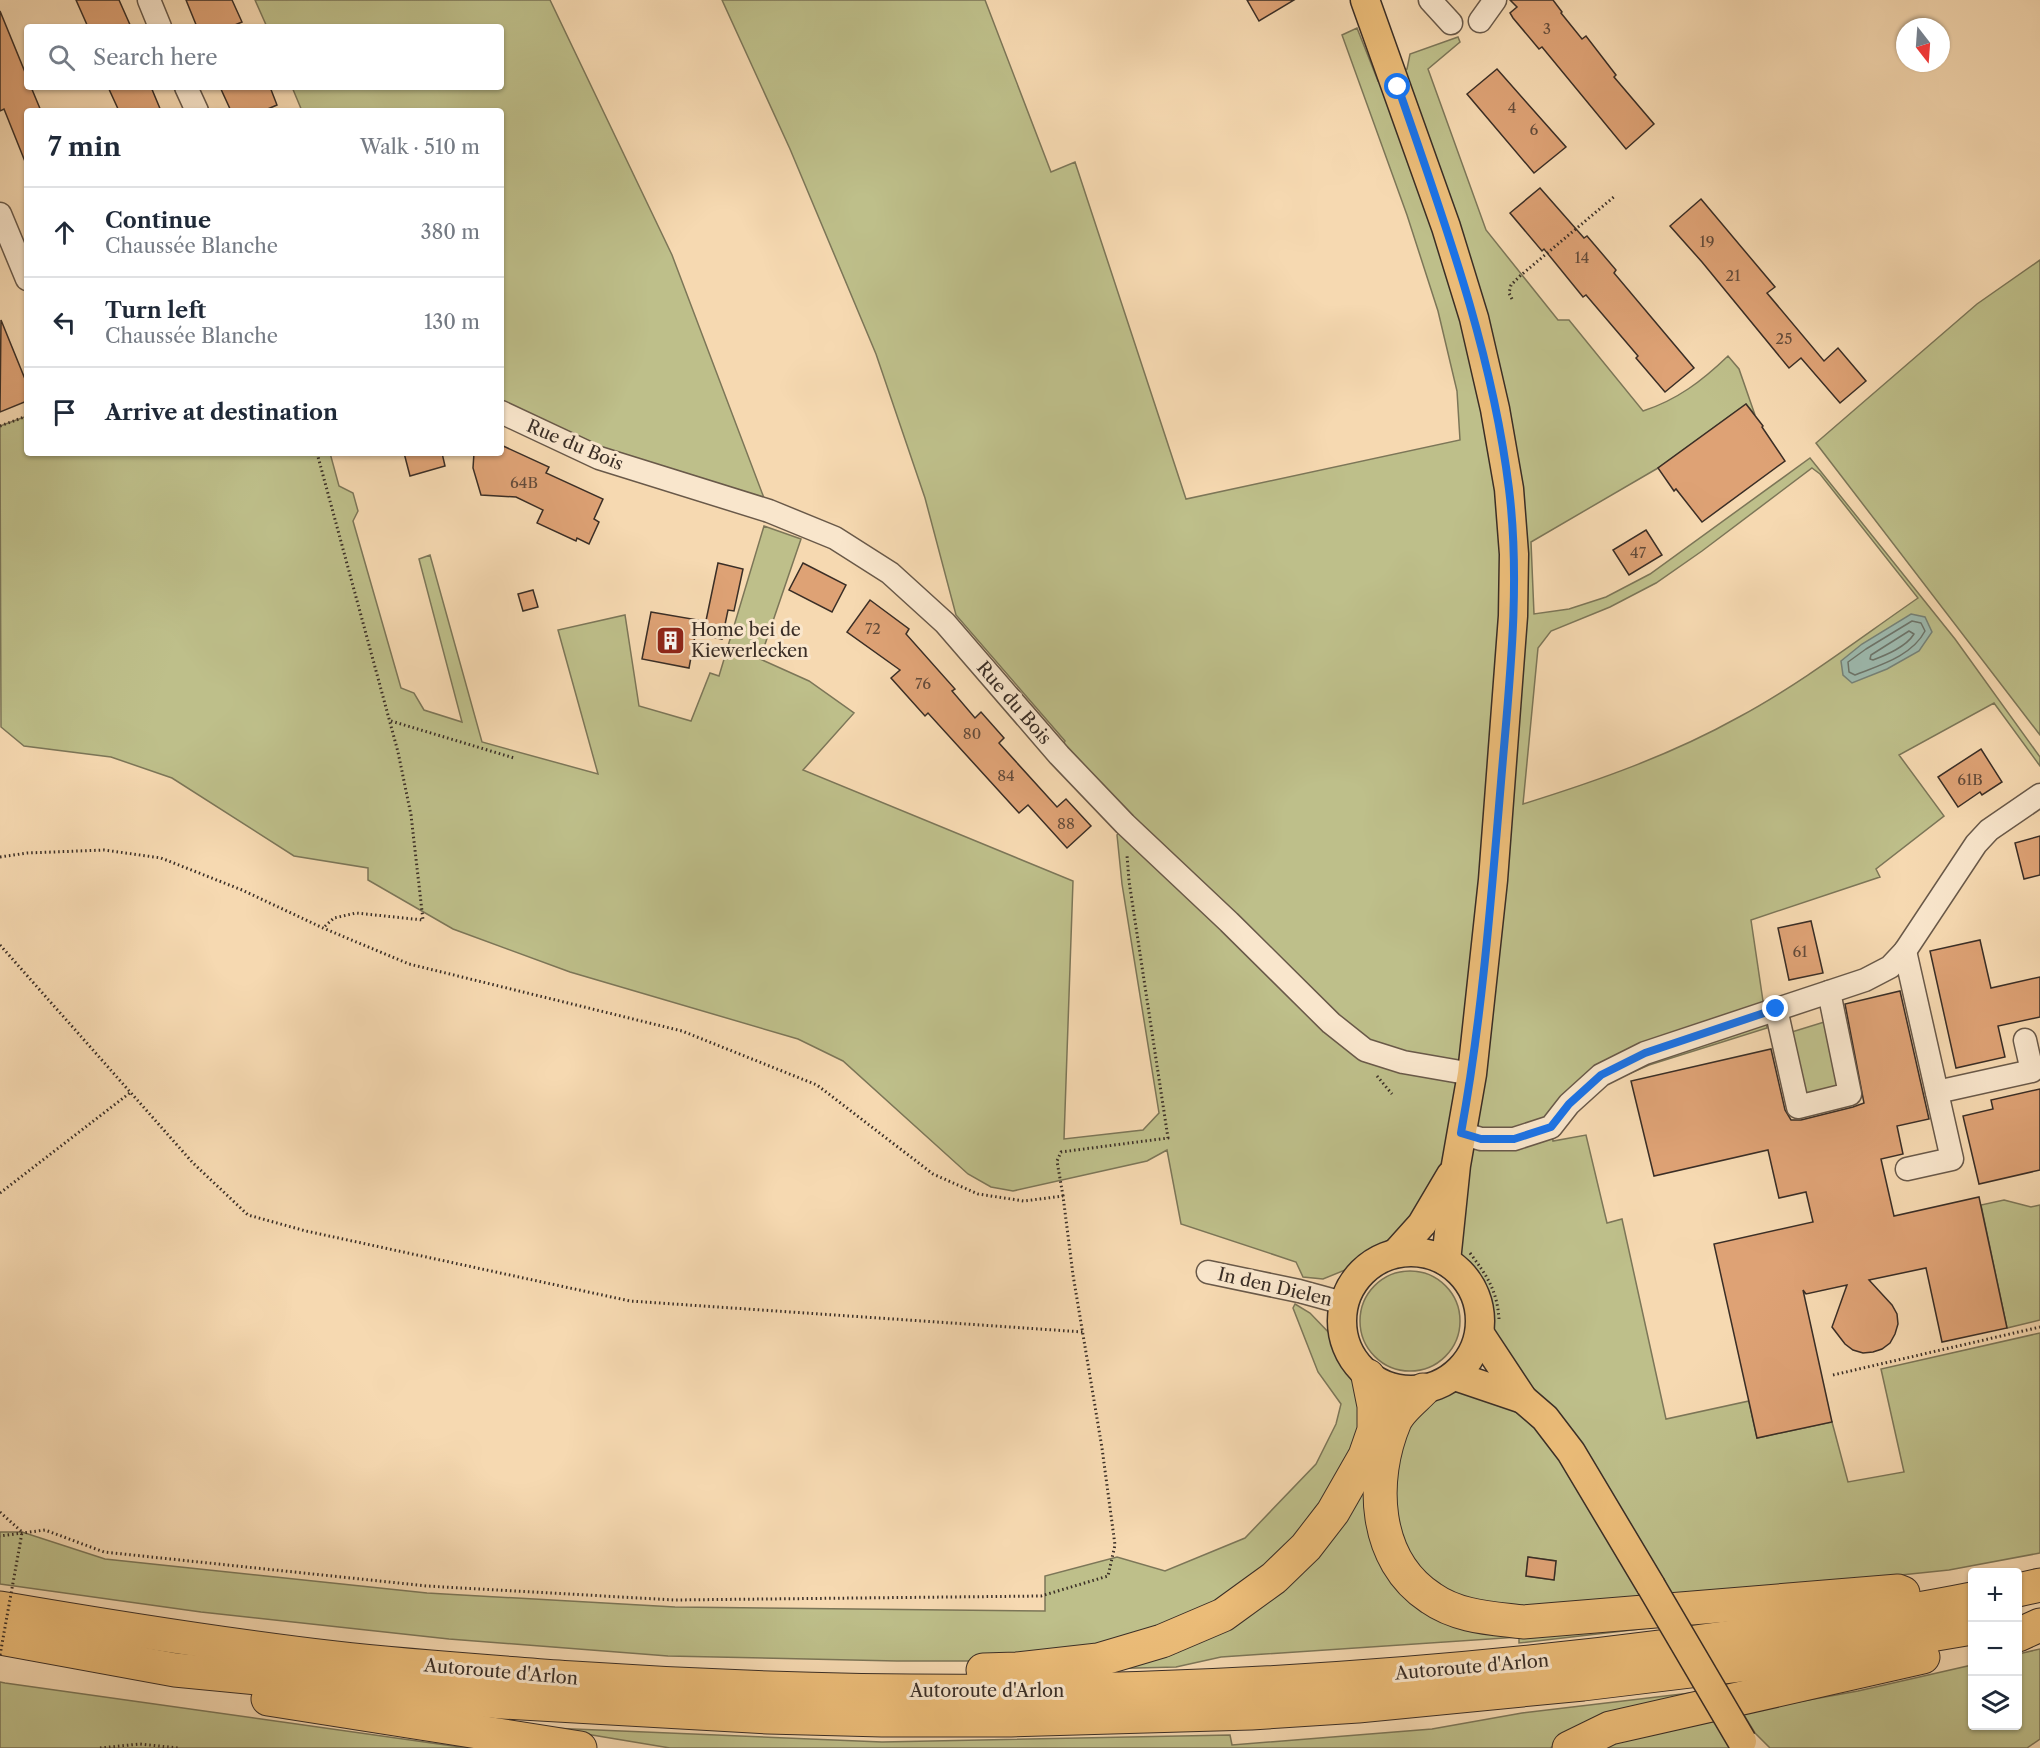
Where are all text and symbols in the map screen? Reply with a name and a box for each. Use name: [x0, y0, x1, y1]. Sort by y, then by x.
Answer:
north arrow: [1896, 18, 1950, 72]
house number: 3: [1543, 19, 1551, 38]
search box: [24, 24, 504, 90]
icon: search: [45, 41, 78, 74]
text: Search here: [93, 44, 218, 71]
route start: [1384, 73, 1410, 99]
house number: 4: [1508, 98, 1516, 117]
house number: 6: [1530, 120, 1539, 139]
text: 7 min: [48, 131, 121, 163]
text: Walk · 510 m: [360, 135, 480, 159]
text: Continue: [105, 207, 211, 234]
icon: ahead: [48, 216, 81, 249]
text: 380 m: [421, 220, 480, 244]
house number: 19: [1699, 232, 1715, 251]
text: Chaussée Blanche: [105, 234, 278, 258]
house number: 14: [1575, 248, 1589, 267]
house number: 21: [1726, 266, 1741, 285]
text: Turn left: [105, 297, 206, 324]
icon: left: [48, 306, 81, 339]
text: 130 m: [424, 310, 480, 334]
text: Chaussée Blanche: [105, 324, 278, 348]
house number: 25: [1776, 329, 1792, 348]
icon: arrive: [48, 396, 81, 429]
text: Arrive at destination: [105, 399, 338, 426]
street label: Rue du Bois: [523, 415, 627, 475]
house number: 64B: [510, 473, 538, 492]
house number: 47: [1630, 543, 1647, 562]
place label: Home bei de Kiewerlecken: [691, 619, 808, 662]
house number: 72: [865, 619, 881, 638]
building icon: Home bei de Kiewerlecken: [654, 624, 686, 656]
street label: Rue du Bois: [972, 657, 1056, 749]
house number: 76: [915, 674, 931, 693]
house number: 80: [963, 724, 981, 743]
house number: 84: [997, 766, 1015, 785]
house number: 61B: [1957, 770, 1983, 789]
house number: 88: [1057, 814, 1075, 833]
house number: 61: [1792, 942, 1808, 961]
route end: [1762, 995, 1788, 1021]
street label: In den Dielen: [1216, 1263, 1334, 1311]
map controls: [1968, 1568, 2022, 1730]
button: +: [1968, 1568, 2022, 1622]
button: −: [1968, 1622, 2022, 1676]
street label: Autoroute d'Arlon: [1393, 1649, 1550, 1685]
street label: Autoroute d'Arlon: [422, 1654, 579, 1690]
button: layers: [1968, 1676, 2022, 1730]
street label: Autoroute d'Arlon: [909, 1680, 1064, 1702]

